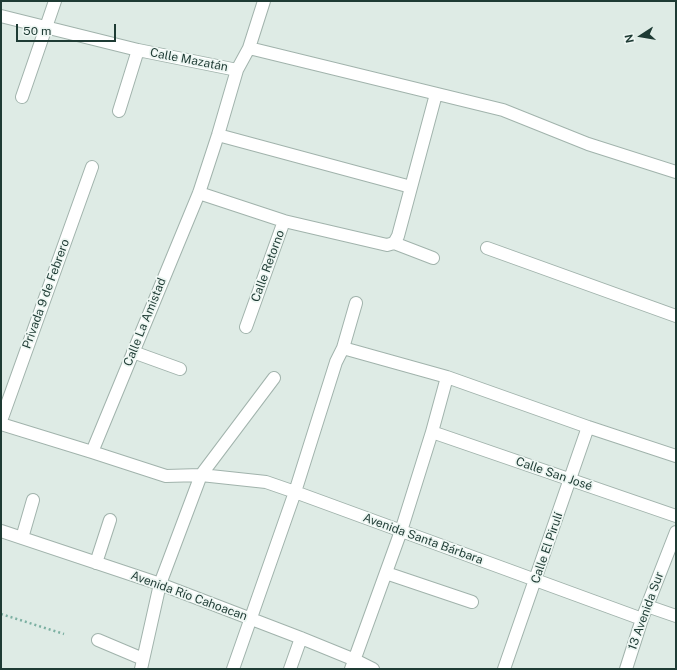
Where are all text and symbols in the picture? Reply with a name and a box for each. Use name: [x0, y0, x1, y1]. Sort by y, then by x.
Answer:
scale bar: [18, 16, 118, 42]
north arrow: [621, 16, 661, 56]
text: 50 m: [23, 24, 51, 38]
text: N: [623, 33, 636, 44]
street label: Calle Mazatán: [149, 45, 229, 75]
street label: Calle Retorno: [248, 228, 288, 304]
street label: Privada 9 de Febrero: [19, 237, 73, 351]
street label: Calle La Amistad: [121, 276, 169, 368]
street label: Calle San José: [514, 454, 594, 494]
street label: Avenida Santa Bárbara: [361, 511, 485, 567]
street label: Calle El Pirulí: [528, 511, 566, 585]
street label: Avenida Río Cahoacan: [129, 568, 249, 624]
street label: 13 Avenida Sur: [625, 570, 667, 652]

